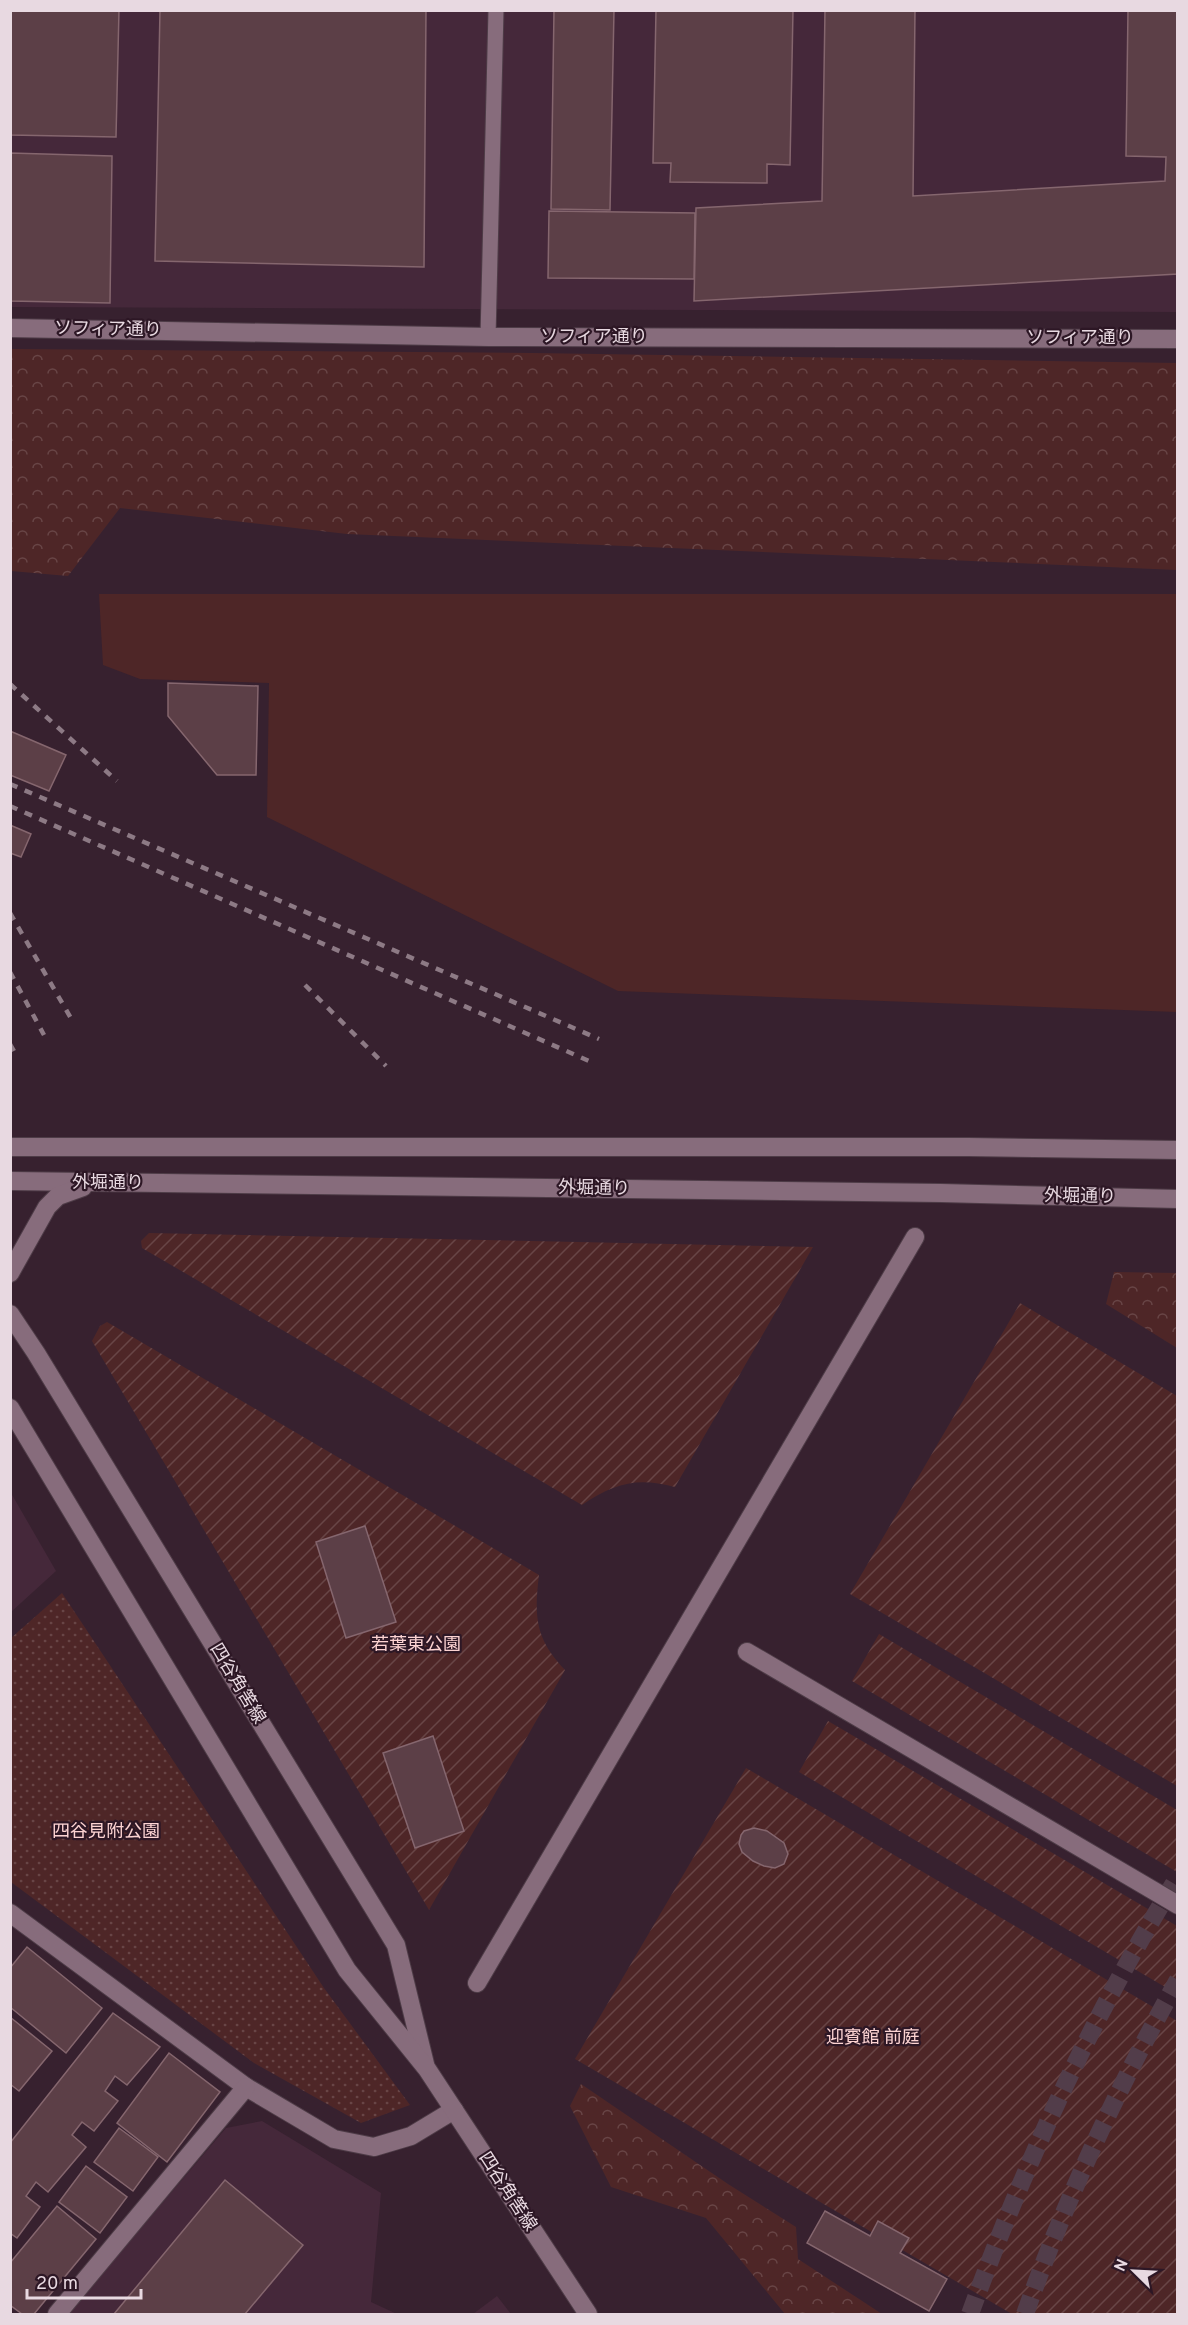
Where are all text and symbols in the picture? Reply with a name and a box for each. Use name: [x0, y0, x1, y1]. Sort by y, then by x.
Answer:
street label: ソフィア通り: [54, 318, 162, 342]
street label: ソフィア通り: [540, 326, 648, 349]
street label: ソフィア通り: [1026, 327, 1134, 350]
street label: 外堀通り: [72, 1172, 144, 1195]
street label: 外堀通り: [558, 1177, 630, 1201]
street label: 外堀通り: [1044, 1185, 1116, 1209]
park label: 若葉東公園: [371, 1634, 461, 1657]
street label: 四谷角筈線: [204, 1640, 270, 1728]
park label: 四谷見附公園: [52, 1821, 160, 1844]
park label: 迎賓館 前庭: [826, 2027, 920, 2050]
street label: 四谷角筈線: [473, 2148, 541, 2236]
north arrow: [1104, 2241, 1164, 2301]
text: N: [1111, 2256, 1134, 2275]
scale bar: [27, 2262, 141, 2300]
text: 20 m: [36, 2273, 78, 2296]

